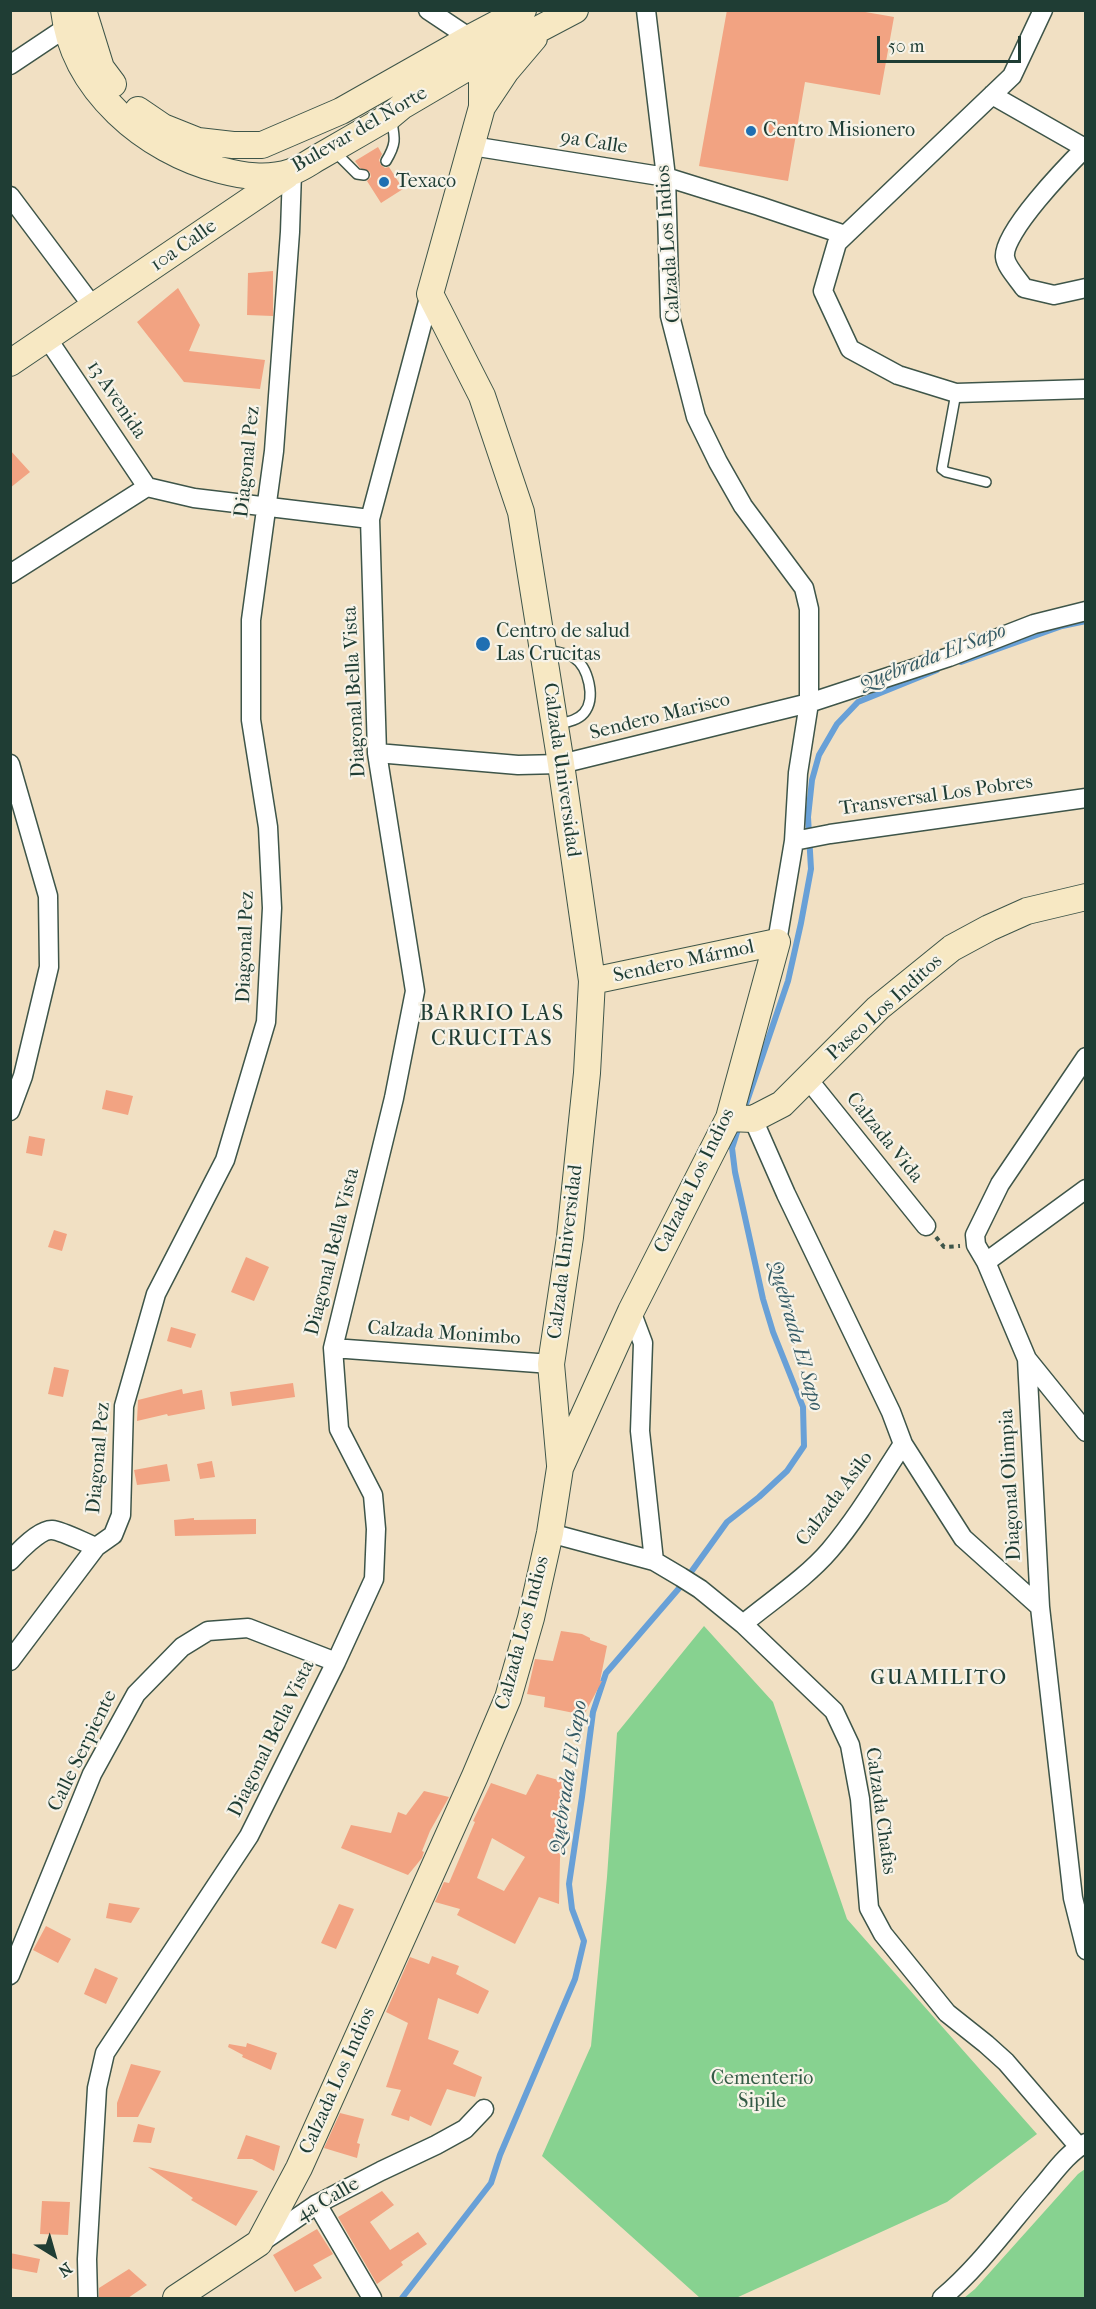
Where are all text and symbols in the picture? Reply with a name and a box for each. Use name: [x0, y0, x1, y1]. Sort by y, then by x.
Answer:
scale bar: [880, 24, 1024, 62]
text: 50 m: [888, 36, 924, 57]
street label: Bulevar del Norte: [288, 82, 432, 178]
place label: Centro Misionero: [763, 119, 915, 143]
marker: Centro Misionero: [744, 124, 758, 138]
street label: 9a Calle: [559, 126, 629, 160]
street label: Calzada Los Indios: [652, 164, 686, 324]
place label: Texaco: [396, 170, 456, 194]
marker: Texaco: [377, 175, 391, 189]
street label: 10a Calle: [146, 215, 222, 277]
street label: 13 Avenida: [81, 356, 151, 444]
street label: Diagonal Pez: [230, 405, 266, 519]
street label: Diagonal Bella Vista: [339, 606, 371, 778]
water label: Quebrada El Sapo: [856, 618, 1010, 698]
place label: Centro de salud Las Crucitas: [496, 620, 630, 667]
marker: Centro de salud Las Crucitas: [474, 635, 492, 653]
street label: Calzada Universidad: [537, 681, 585, 859]
street label: Sendero Marisco: [587, 688, 733, 746]
street label: Transversal Los Pobres: [838, 771, 1034, 821]
street label: Diagonal Pez: [232, 891, 260, 1003]
street label: Sendero Mármol: [611, 935, 757, 989]
street label: Paseo Los Inditos: [822, 950, 948, 1066]
district label: BARRIO LAS CRUCITAS: [419, 1002, 565, 1054]
street label: Calzada Vida: [840, 1088, 928, 1188]
street label: Calzada Los Indios: [650, 1105, 740, 1257]
street label: Calzada Universidad: [543, 1163, 589, 1341]
street label: Diagonal Bella Vista: [301, 1166, 365, 1338]
water label: Quebrada El Sapo: [762, 1258, 828, 1414]
street label: Calzada Monimbo: [367, 1317, 521, 1351]
street label: Diagonal Pez: [82, 1401, 116, 1515]
street label: Diagonal Olimpia: [995, 1409, 1027, 1561]
street label: Calzada Asilo: [792, 1447, 878, 1551]
street label: Calzada Los Indios: [491, 1553, 555, 1713]
street label: Diagonal Bella Vista: [224, 1657, 320, 1821]
district label: GUAMILITO: [870, 1666, 1008, 1692]
street label: Calle Serpiente: [43, 1686, 123, 1816]
water label: Quebrada El Sapo: [544, 1698, 594, 1856]
street label: Calzada Chafas: [859, 1746, 901, 1876]
street label: Calzada Los Indios: [295, 2004, 381, 2158]
park label: Cementerio Sipile: [711, 2067, 813, 2114]
street label: 4a Calle: [292, 2172, 364, 2228]
north arrow: [24, 2225, 84, 2285]
text: N: [55, 2259, 76, 2281]

